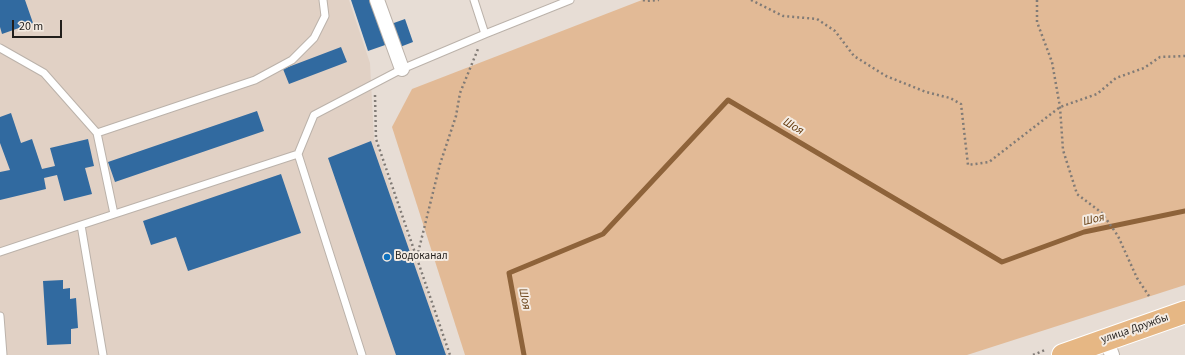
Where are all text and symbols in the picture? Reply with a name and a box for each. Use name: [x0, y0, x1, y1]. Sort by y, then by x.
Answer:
scale bar: [14, 12, 64, 38]
text: 20 m: [19, 18, 43, 35]
water label: Шоя: [780, 115, 806, 139]
water label: Шоя: [1082, 211, 1106, 229]
place label: Водоканал: [395, 250, 448, 264]
marker: Водоканал: [382, 252, 392, 262]
water label: Шоя: [515, 287, 533, 311]
street label: улица Дружбы: [1100, 311, 1170, 347]

